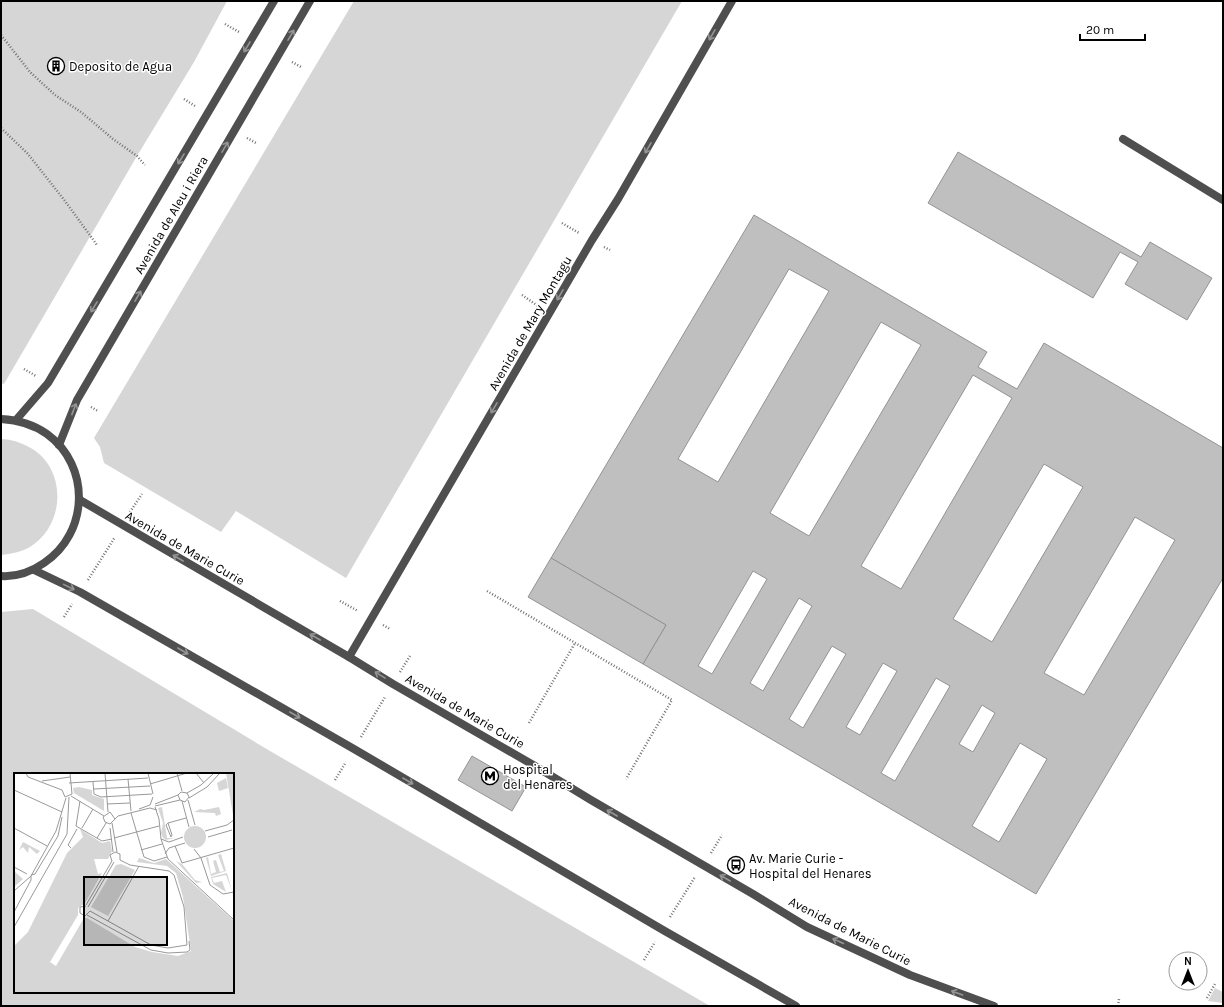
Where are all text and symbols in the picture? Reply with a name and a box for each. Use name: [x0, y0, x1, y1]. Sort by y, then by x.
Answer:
scale bar: [1080, 16, 1145, 42]
text: 20 m: [1086, 23, 1114, 37]
one-way arrow: [287, 29, 295, 41]
one-way arrow: [708, 29, 716, 41]
one-way arrow: [243, 41, 251, 53]
building icon: Deposito de Agua: [46, 56, 66, 76]
place label: Deposito de Agua: [69, 59, 172, 74]
one-way arrow: [221, 142, 229, 153]
one-way arrow: [643, 142, 651, 154]
street label: Avenida de Aleu i Riera: [131, 153, 211, 277]
one-way arrow: [177, 153, 185, 165]
street label: Avenida de Mary Montagu: [485, 253, 575, 393]
one-way arrow: [555, 289, 563, 301]
one-way arrow: [134, 291, 142, 302]
one-way arrow: [89, 301, 97, 313]
one-way arrow: [490, 402, 498, 413]
one-way arrow: [70, 403, 78, 415]
street label: Avenida de Marie Curie: [123, 508, 248, 588]
one-way arrow: [172, 554, 184, 562]
one-way arrow: [63, 584, 75, 591]
one-way arrow: [309, 633, 321, 641]
one-way arrow: [176, 647, 188, 655]
one-way arrow: [374, 671, 386, 679]
street label: Avenida de Marie Curie: [403, 671, 528, 751]
one-way arrow: [289, 712, 301, 720]
place label: Hospital del Henares: [503, 762, 573, 792]
metro station icon: Hospital del Henares: [480, 766, 500, 786]
inset map: [14, 773, 234, 993]
one-way arrow: [402, 777, 414, 785]
one-way arrow: [606, 808, 618, 816]
place label: Av. Marie Curie - Hospital del Henares: [749, 851, 872, 881]
bus stop icon: Av. Marie Curie - Hospital del Henares: [726, 855, 746, 875]
one-way arrow: [719, 873, 731, 881]
street label: Avenida de Marie Curie: [786, 894, 914, 968]
one-way arrow: [832, 937, 844, 944]
north arrow: [1168, 951, 1208, 991]
text: N: [1184, 955, 1192, 968]
one-way arrow: [952, 988, 964, 996]

